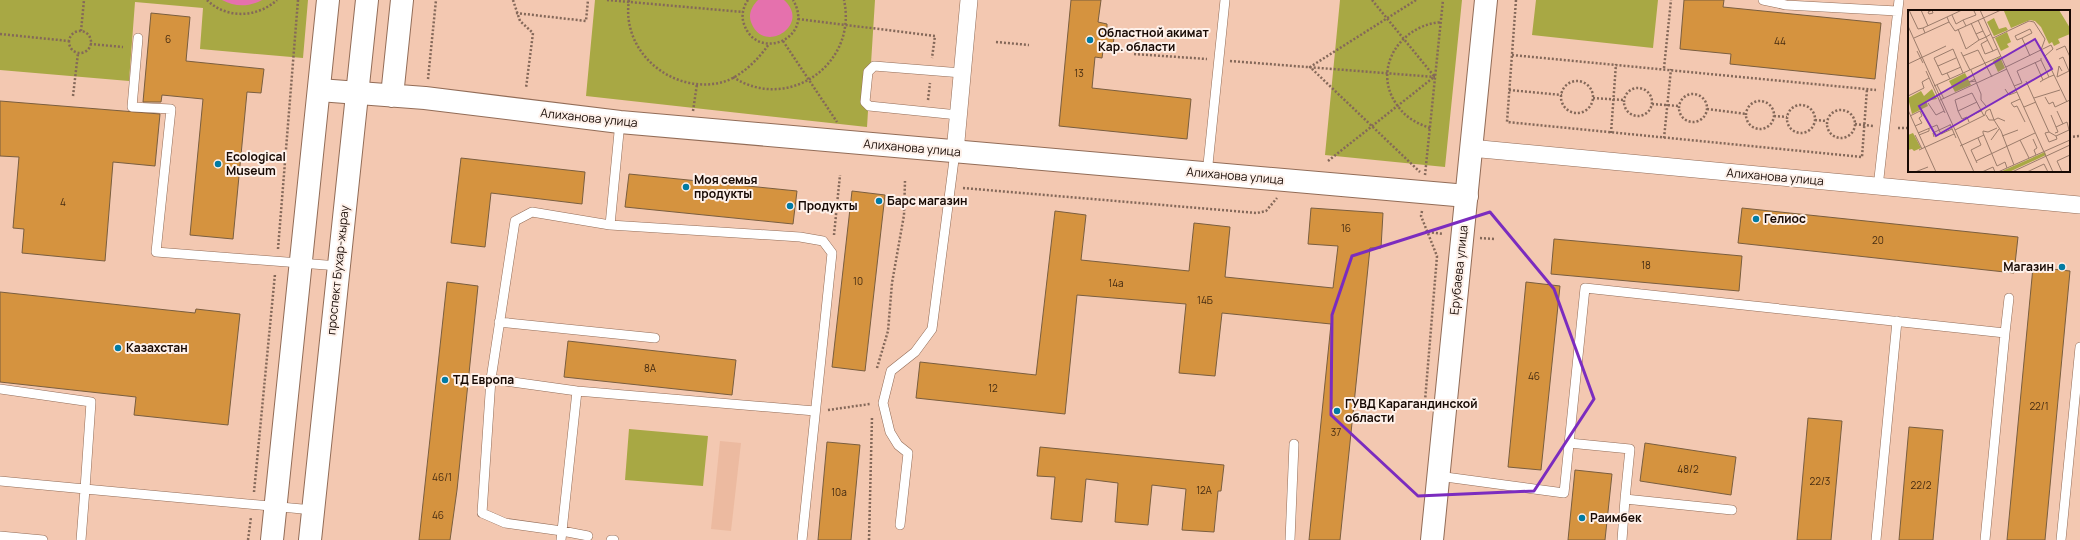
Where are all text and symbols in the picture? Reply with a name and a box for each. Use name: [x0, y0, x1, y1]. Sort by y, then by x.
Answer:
inset map: [1908, 10, 2070, 172]
place label: Областной акимат Кар. области: [1098, 24, 1209, 55]
house number: 6: [165, 32, 171, 46]
house number: 44: [1774, 34, 1786, 48]
marker: Областной акимат Кар. области: [1085, 35, 1095, 45]
house number: 13: [1074, 66, 1084, 80]
street label: Алиханова улица: [540, 104, 639, 131]
street label: Алиханова улица: [863, 135, 961, 160]
place label: Ecological Museum: [226, 148, 286, 179]
marker: Ecological Museum: [213, 159, 223, 169]
street label: Алиханова улица: [1186, 163, 1284, 188]
street label: Алиханова улица: [1726, 164, 1824, 189]
place label: Моя семья продукты: [694, 171, 758, 202]
marker: Моя семья продукты: [681, 182, 691, 192]
place label: Барс магазин: [887, 192, 967, 209]
house number: 4: [60, 195, 66, 209]
marker: Барс магазин: [874, 196, 884, 206]
place label: Продукты: [798, 197, 858, 214]
marker: Продукты: [785, 201, 795, 211]
street label: проспект Бухар-жырау: [322, 204, 353, 336]
place label: Гелиос: [1764, 210, 1806, 227]
marker: Гелиос: [1751, 214, 1761, 224]
house number: 16: [1341, 221, 1351, 235]
street label: Ерубаева улица: [1445, 224, 1472, 316]
house number: 20: [1872, 233, 1884, 247]
house number: 18: [1641, 258, 1651, 272]
place label: Магазин: [2003, 258, 2054, 275]
marker: Магазин: [2057, 262, 2067, 272]
house number: 10: [853, 274, 863, 288]
house number: 14а: [1108, 276, 1124, 290]
house number: 14Б: [1197, 293, 1213, 307]
place label: Казахстан: [126, 339, 188, 356]
marker: Казахстан: [113, 343, 123, 353]
house number: 8А: [644, 361, 657, 375]
house number: 46: [1528, 369, 1540, 383]
place label: ТД Европа: [453, 371, 514, 388]
marker: ТД Европа: [440, 375, 450, 385]
house number: 12: [988, 381, 998, 395]
place label: ГУВД Карагандинской области: [1345, 395, 1477, 426]
house number: 22/1: [2029, 399, 2049, 413]
marker: ГУВД Карагандинской области: [1332, 406, 1342, 416]
house number: 37: [1331, 425, 1341, 439]
house number: 48/2: [1677, 462, 1699, 476]
house number: 46/1: [432, 470, 452, 484]
house number: 22/3: [1810, 474, 1830, 488]
house number: 22/2: [1911, 478, 1932, 492]
house number: 12А: [1196, 483, 1213, 497]
house number: 10а: [831, 485, 847, 499]
house number: 46: [432, 508, 444, 522]
place label: Раимбек: [1590, 509, 1642, 526]
marker: Раимбек: [1577, 513, 1587, 523]

